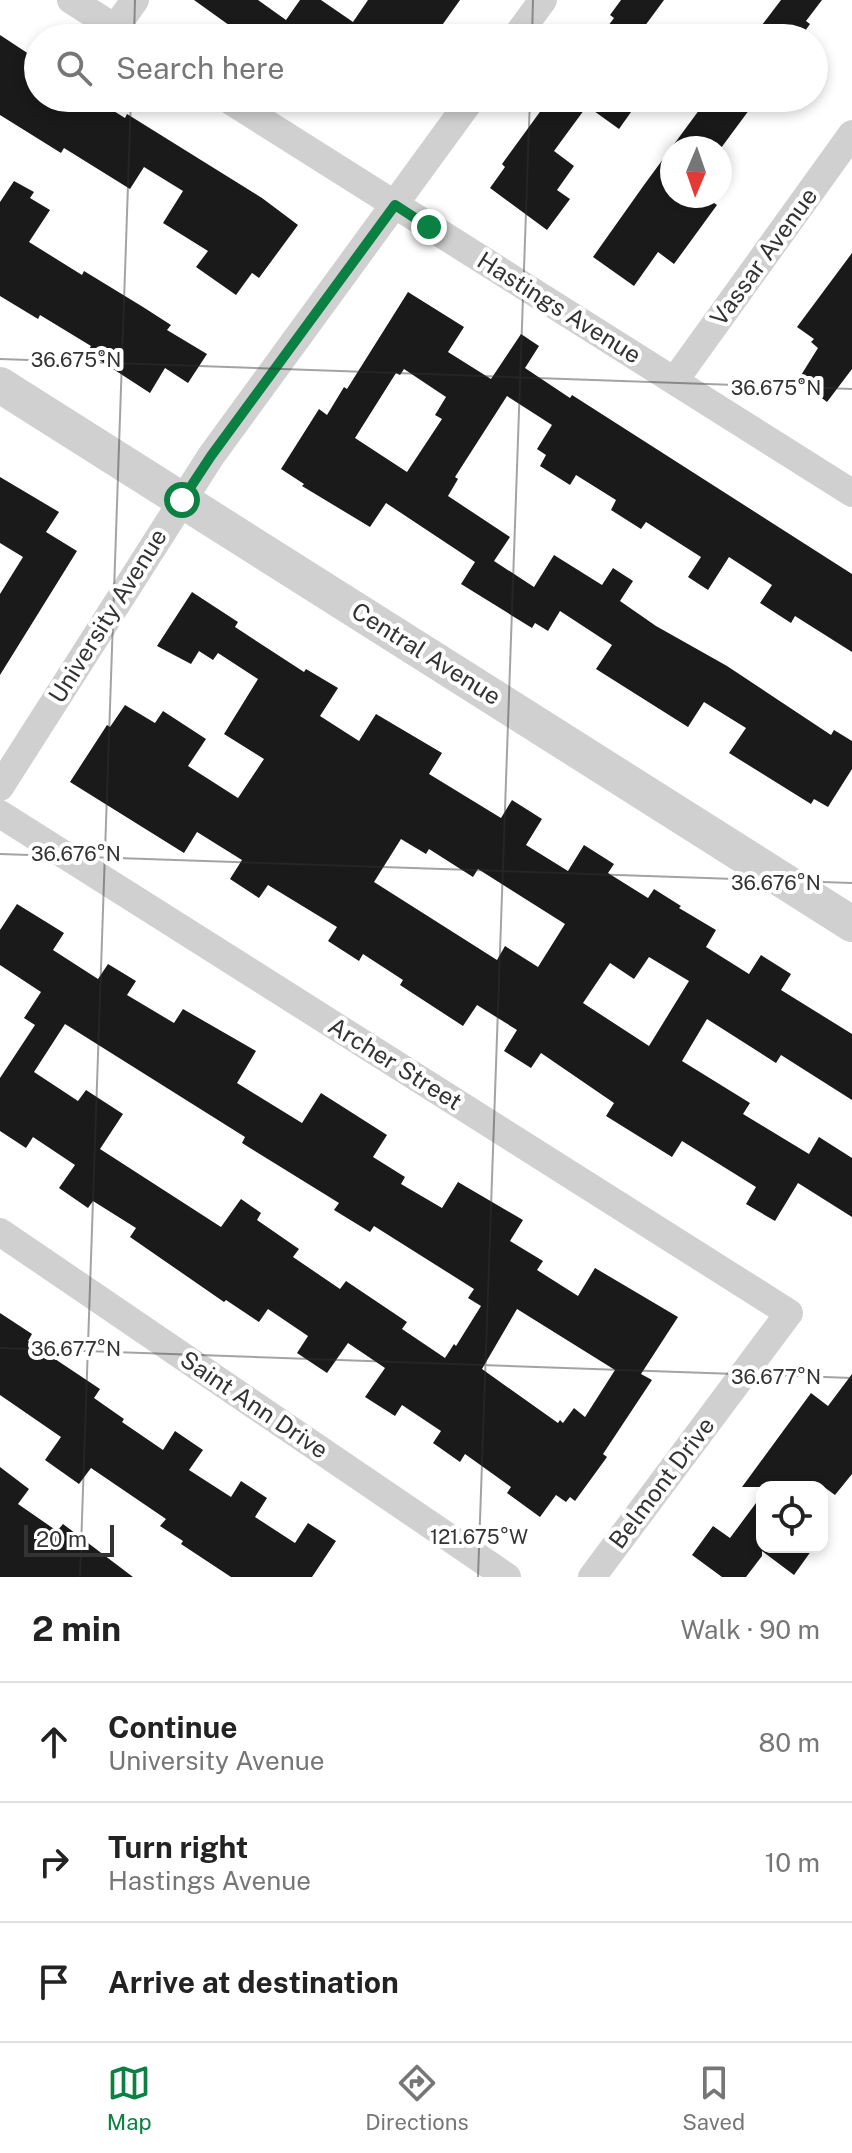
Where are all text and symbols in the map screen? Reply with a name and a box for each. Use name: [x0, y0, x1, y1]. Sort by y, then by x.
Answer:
search box: [24, 24, 828, 112]
icon: search: [52, 46, 96, 90]
text: Search here: [116, 50, 284, 86]
north arrow: [660, 136, 732, 208]
street label: Vassar Avenue: [704, 182, 823, 331]
route end: [411, 209, 447, 245]
street label: Hastings Avenue: [473, 246, 646, 369]
text: 36.675°N: [31, 348, 121, 372]
text: 36.675°N: [731, 376, 821, 400]
route start: [164, 482, 200, 518]
street label: University Avenue: [42, 523, 172, 708]
street label: Central Avenue: [347, 596, 506, 710]
text: 36.676°N: [31, 842, 121, 866]
text: 36.676°N: [731, 871, 821, 895]
street label: Archer Street: [324, 1011, 467, 1115]
text: 36.677°N: [31, 1337, 121, 1361]
street label: Saint Ann Drive: [175, 1345, 334, 1464]
text: 36.677°N: [731, 1365, 821, 1389]
street label: Belmont Drive: [603, 1411, 720, 1554]
map controls: [756, 1481, 828, 1553]
button: locate: [756, 1481, 828, 1553]
scale bar: [24, 1521, 114, 1557]
text: 121.675°W: [430, 1525, 528, 1549]
text: 20 m: [36, 1526, 87, 1552]
text: 2 min: [32, 1609, 121, 1649]
text: Walk · 90 m: [680, 1614, 820, 1645]
text: Continue: [108, 1709, 238, 1745]
icon: ahead: [32, 1720, 76, 1764]
text: 80 m: [759, 1727, 820, 1758]
text: University Avenue: [108, 1745, 324, 1776]
text: Turn right: [108, 1829, 248, 1865]
icon: right: [32, 1840, 76, 1884]
text: 10 m: [765, 1847, 820, 1878]
text: Hastings Avenue: [108, 1865, 311, 1896]
icon: arrive: [32, 1960, 76, 2004]
text: Arrive at destination: [108, 1964, 399, 2000]
tab: Map: [107, 2061, 152, 2135]
tab: Directions: [365, 2061, 469, 2135]
tab: Saved: [682, 2061, 745, 2135]

